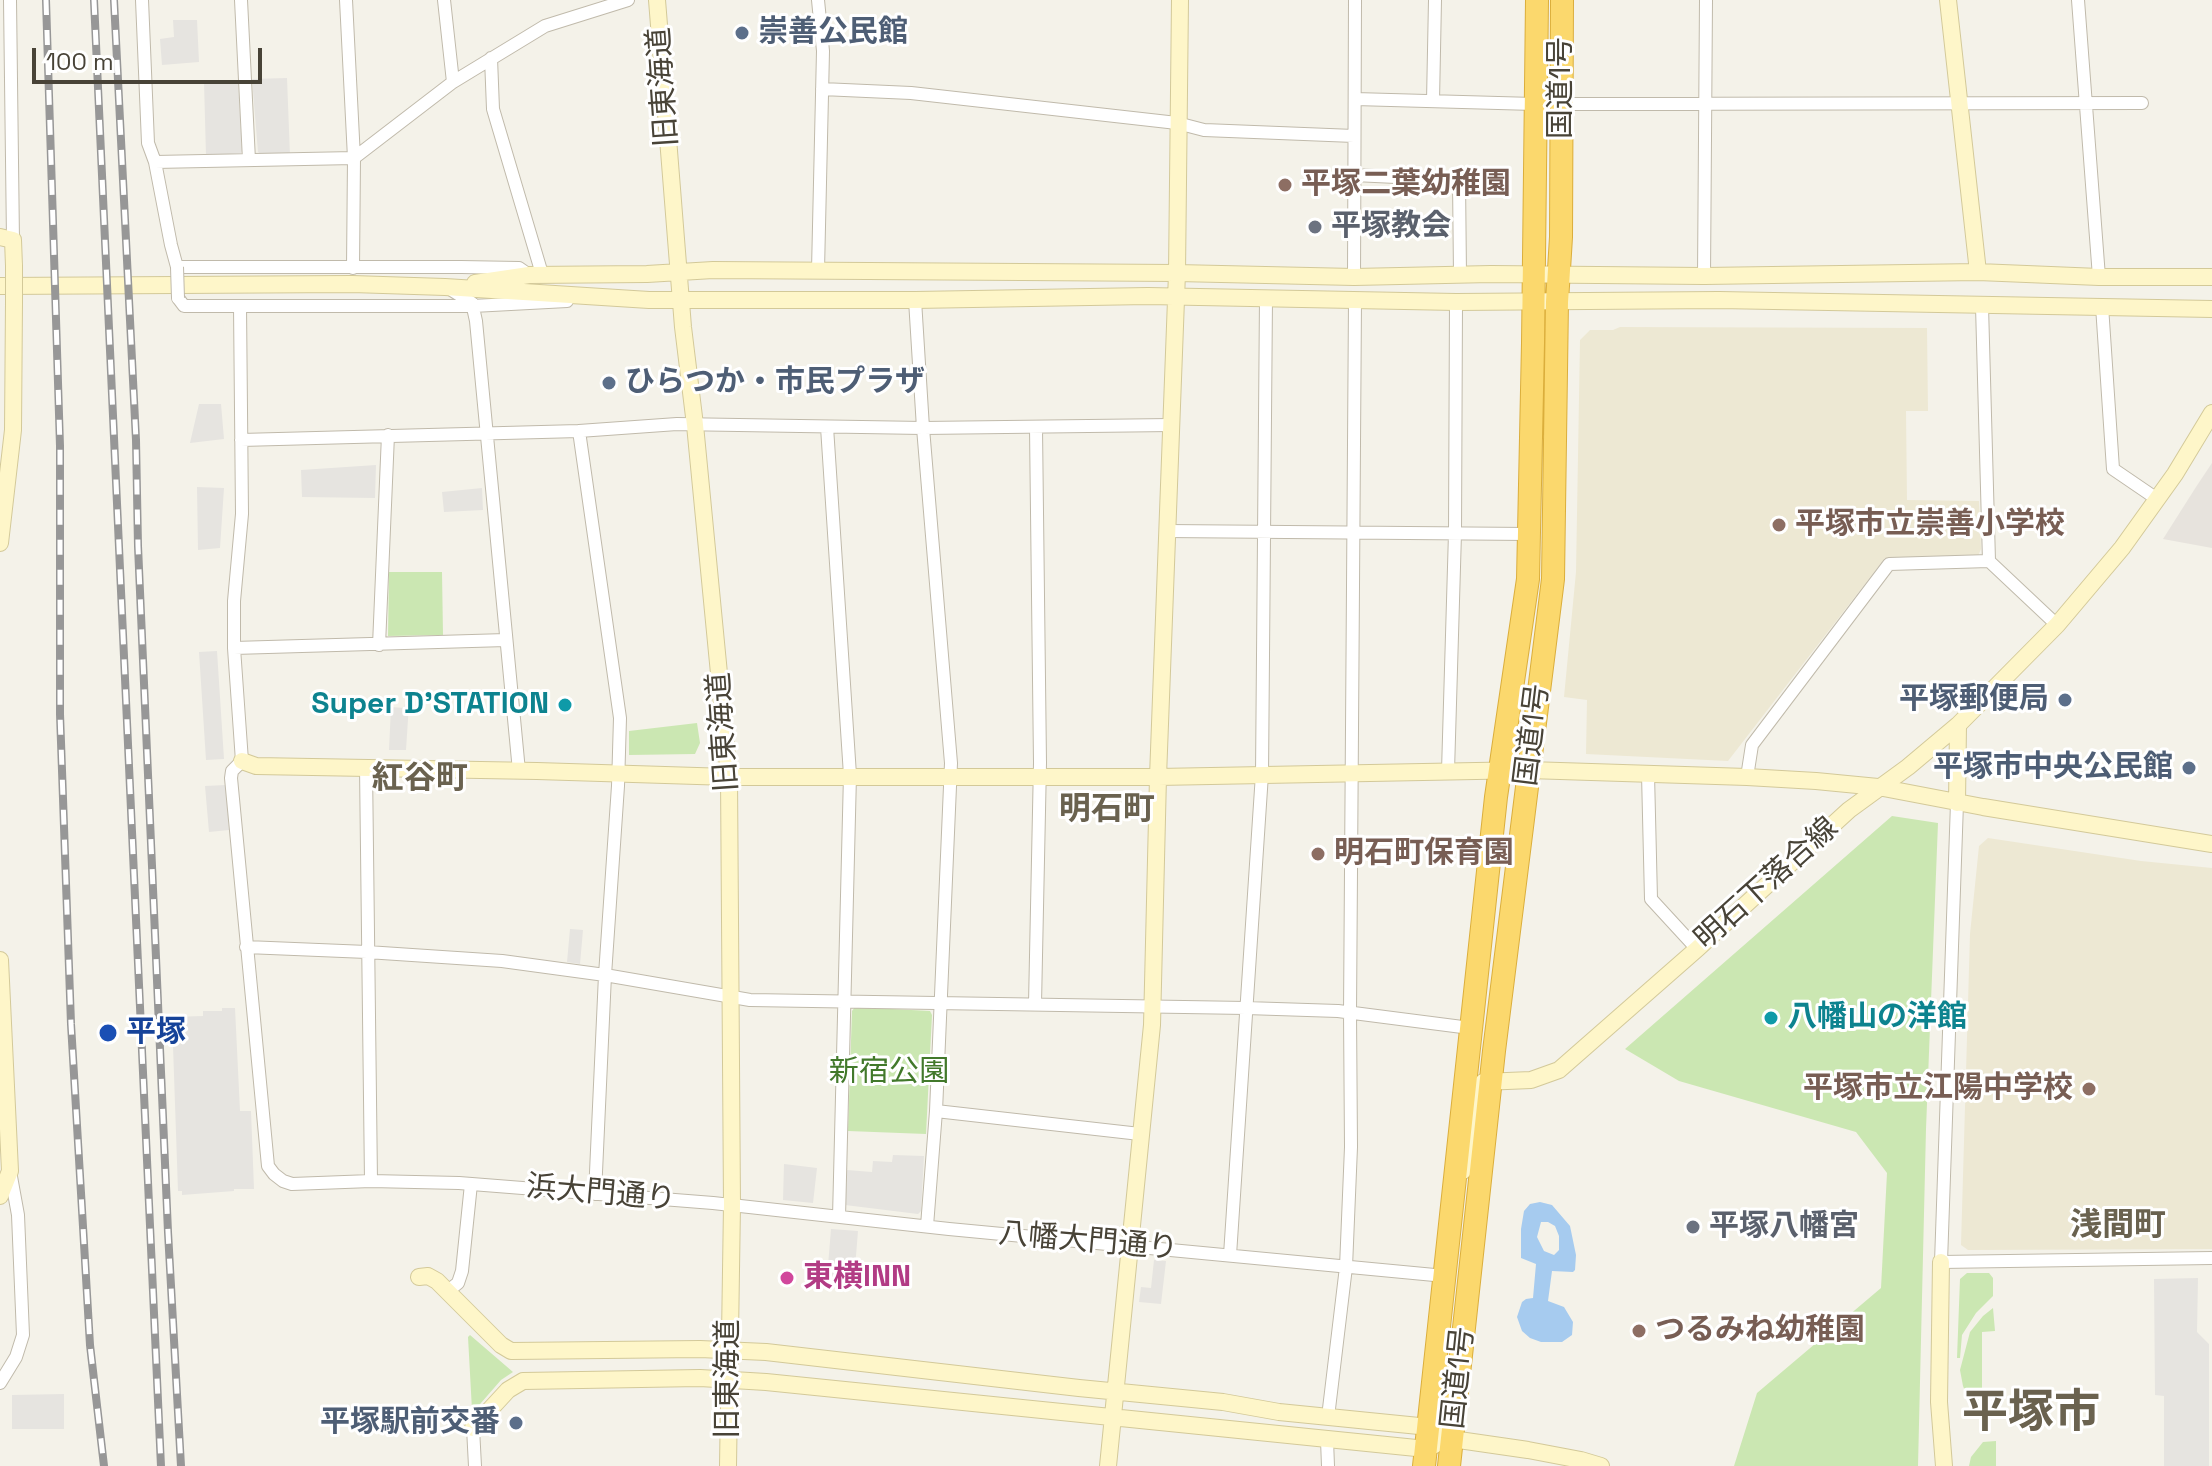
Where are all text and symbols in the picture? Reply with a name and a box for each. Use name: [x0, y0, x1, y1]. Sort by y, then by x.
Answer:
place label: 崇善公民館: [758, 15, 908, 51]
marker: 崇善公民館: [733, 24, 751, 42]
street label: 旧東海道: [642, 26, 686, 148]
scale bar: [36, 32, 266, 82]
street label: 国道1号: [1544, 37, 1580, 139]
text: 100 m: [46, 46, 114, 77]
place label: 平塚二葉幼稚園: [1301, 167, 1511, 203]
marker: 平塚二葉幼稚園: [1276, 176, 1294, 194]
place label: 平塚教会: [1331, 209, 1451, 245]
marker: 平塚教会: [1306, 218, 1324, 236]
place label: ひらつか・市民プラザ: [625, 365, 925, 401]
marker: ひらつか・市民プラザ: [600, 374, 618, 392]
place label: 平塚市立崇善小学校: [1795, 507, 2065, 543]
marker: 平塚市立崇善小学校: [1770, 516, 1788, 534]
street label: 旧東海道: [702, 671, 746, 793]
street label: 国道1号: [1509, 682, 1557, 788]
place label: 平塚郵便局: [1899, 682, 2049, 718]
place label: Super D'STATION: [311, 687, 549, 723]
marker: 平塚郵便局: [2056, 691, 2074, 709]
marker: Super D'STATION: [556, 696, 574, 714]
place label: 平塚市中央公民館: [1933, 750, 2173, 786]
marker: 平塚市中央公民館: [2180, 759, 2198, 777]
district label: 紅谷町: [372, 760, 468, 798]
district label: 明石町: [1059, 791, 1155, 829]
street label: 明石下落合線: [1688, 810, 1846, 958]
place label: 明石町保育園: [1334, 836, 1514, 872]
marker: 明石町保育園: [1309, 845, 1327, 863]
place label: 八幡山の洋館: [1787, 1000, 1967, 1036]
marker: 八幡山の洋館: [1762, 1009, 1780, 1027]
place label: 平塚: [126, 1015, 186, 1051]
marker: 平塚: [97, 1022, 119, 1044]
park label: 新宿公園: [829, 1055, 949, 1091]
place label: 平塚市立江陽中学校: [1803, 1071, 2073, 1107]
marker: 平塚市立江陽中学校: [2080, 1080, 2098, 1098]
street label: 浜大門通り: [525, 1170, 677, 1218]
district label: 浅間町: [2070, 1207, 2166, 1245]
place label: 平塚八幡宮: [1709, 1209, 1859, 1245]
street label: 八幡大門通り: [997, 1216, 1179, 1268]
marker: 平塚八幡宮: [1684, 1218, 1702, 1236]
place label: 東横INN: [803, 1260, 911, 1296]
marker: 東横INN: [778, 1269, 796, 1287]
place label: つるみね幼稚園: [1655, 1313, 1865, 1349]
street label: 旧東海道: [711, 1319, 747, 1439]
marker: つるみね幼稚園: [1630, 1322, 1648, 1340]
street label: 国道1号: [1436, 1325, 1482, 1431]
district label: 平塚市: [1962, 1387, 2100, 1443]
place label: 平塚駅前交番: [320, 1405, 500, 1441]
marker: 平塚駅前交番: [507, 1414, 525, 1432]

